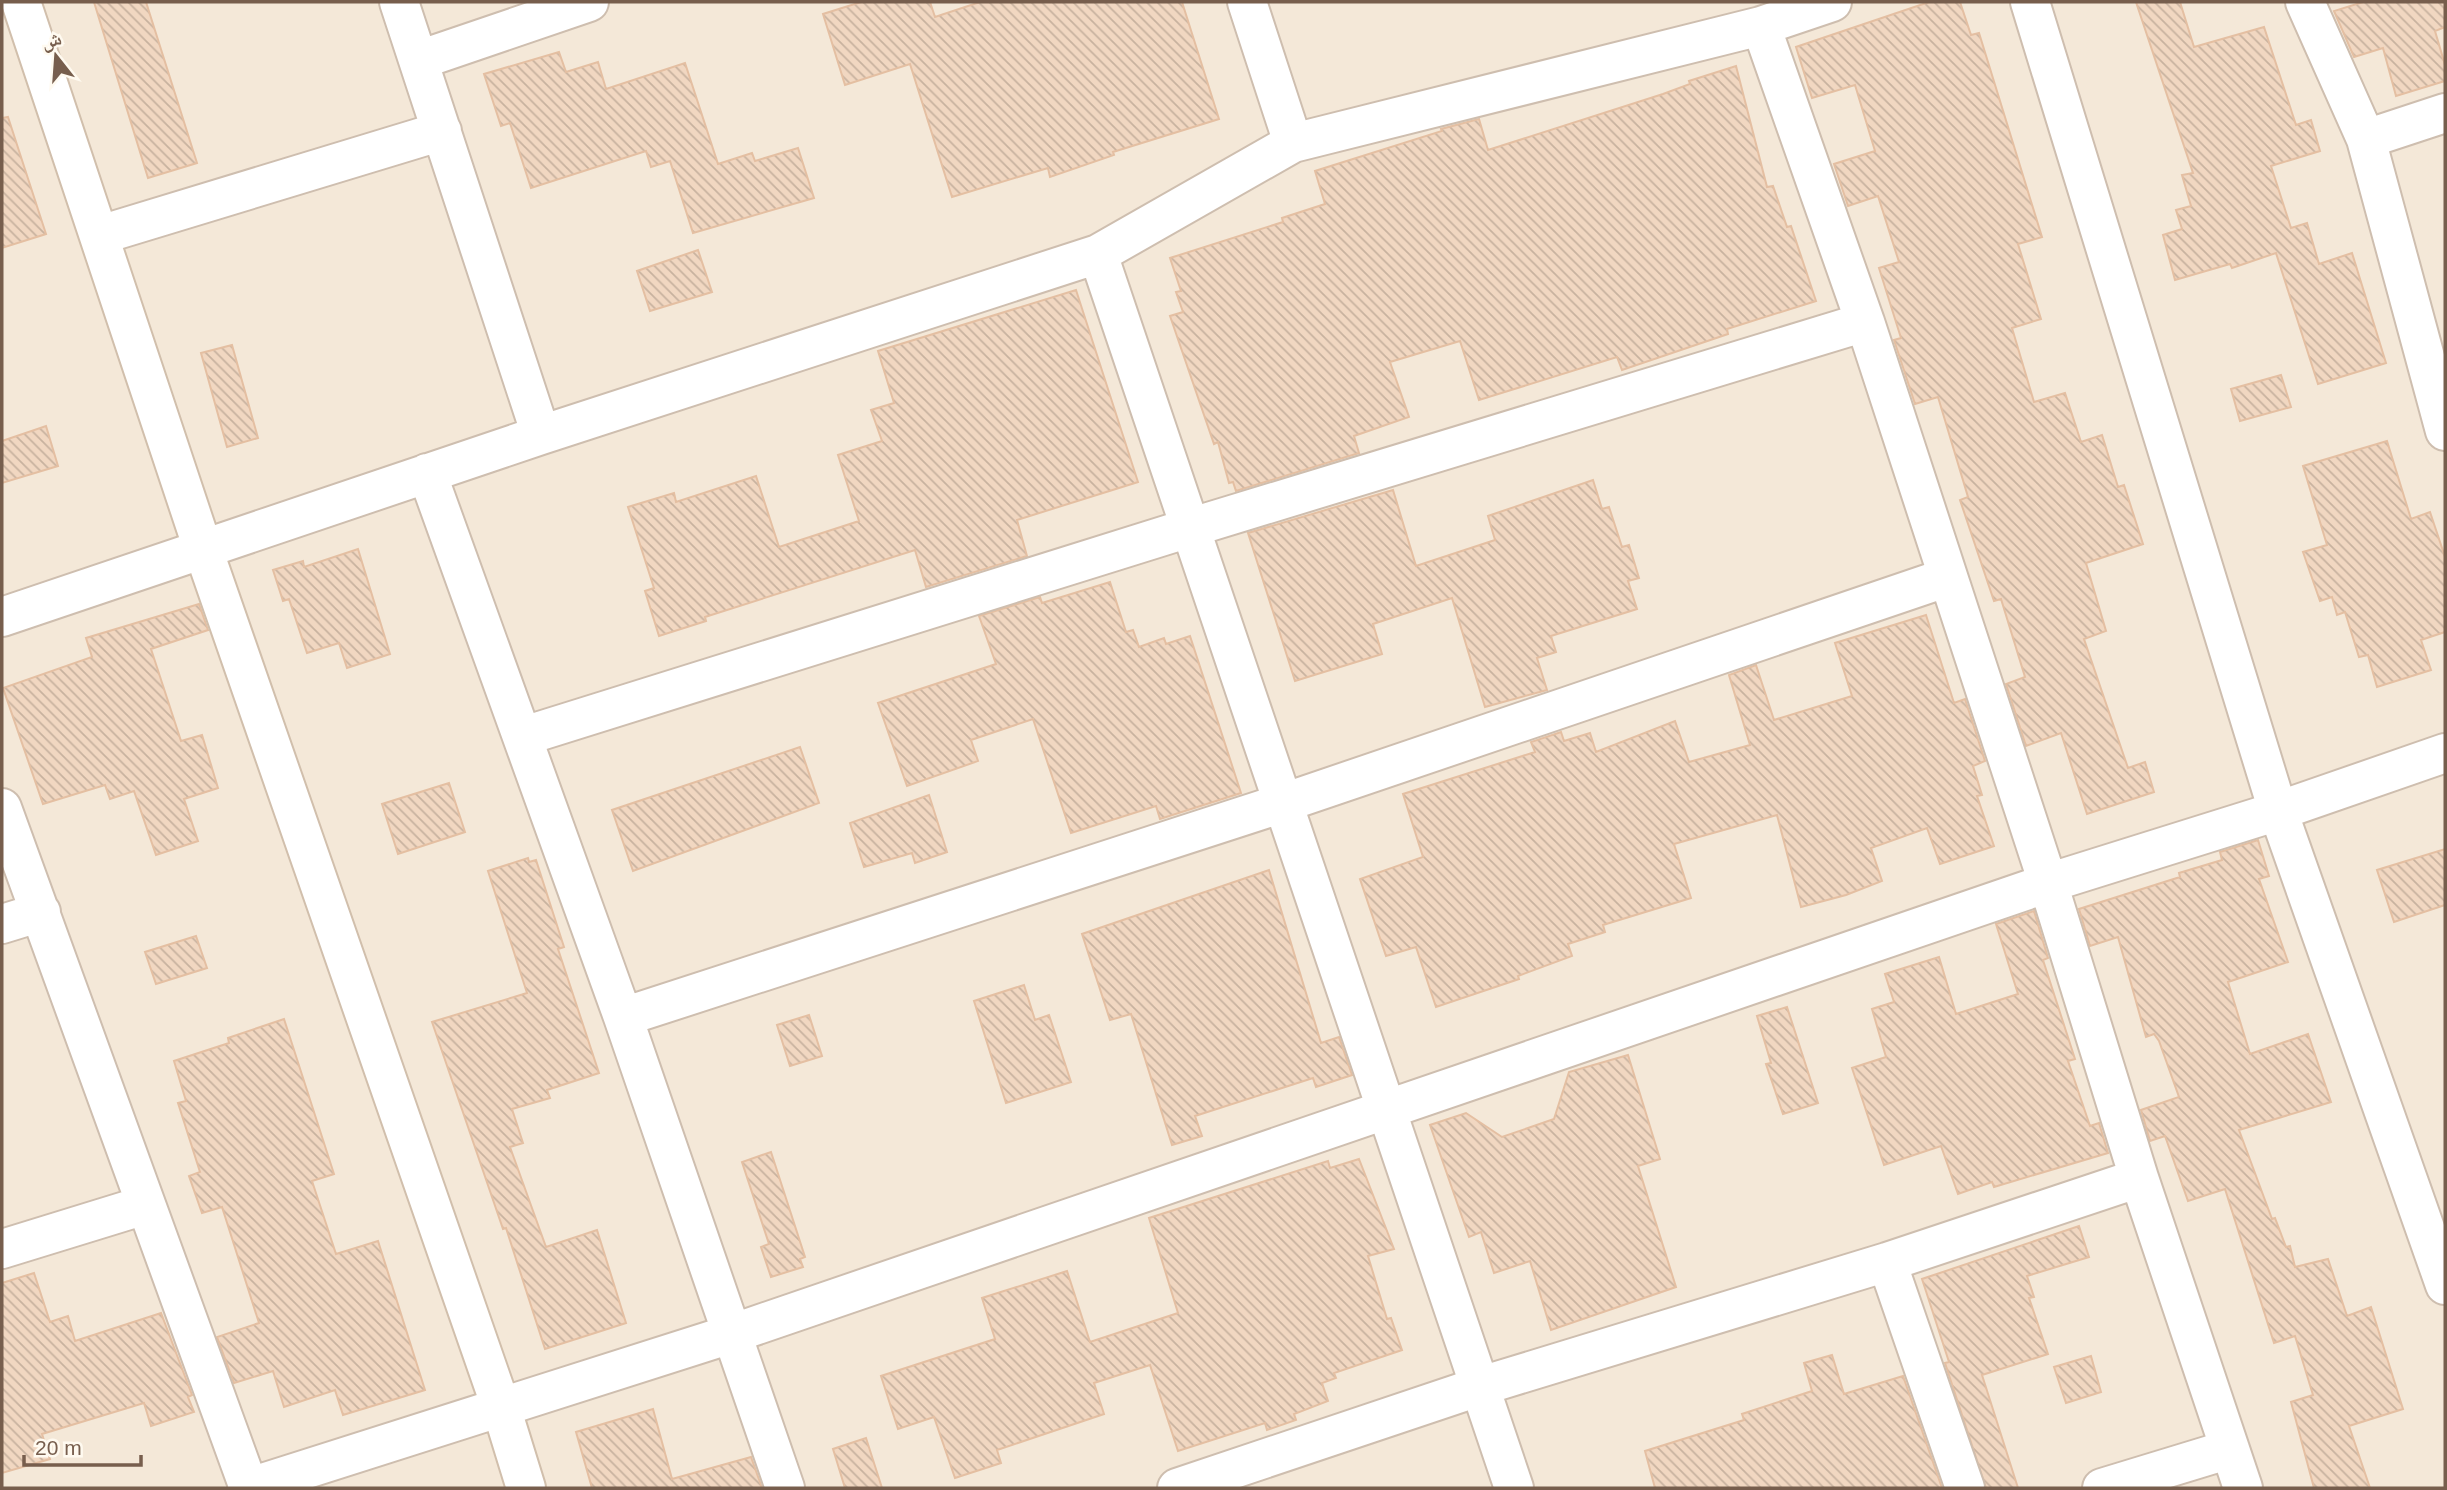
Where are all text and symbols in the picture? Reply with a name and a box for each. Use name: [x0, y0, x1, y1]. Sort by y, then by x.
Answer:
north arrow: [21, 21, 91, 91]
text: ش: [38, 27, 64, 54]
scale bar: [24, 1424, 142, 1468]
text: 20 m: [35, 1436, 82, 1459]

